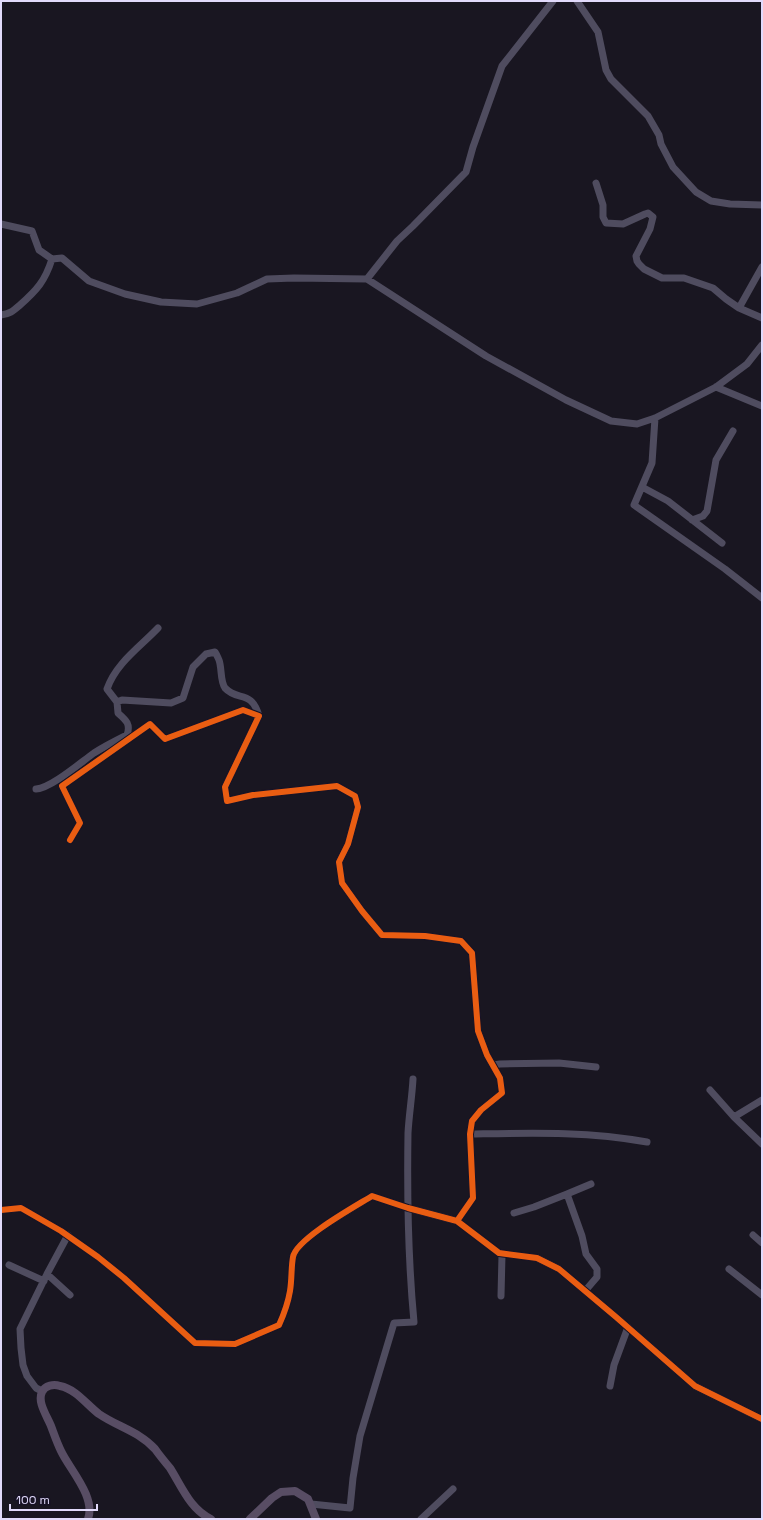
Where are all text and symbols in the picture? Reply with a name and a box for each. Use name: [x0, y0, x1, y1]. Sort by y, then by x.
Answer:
scale bar: [10, 1486, 97, 1512]
text: 100 m: [16, 1492, 50, 1508]

